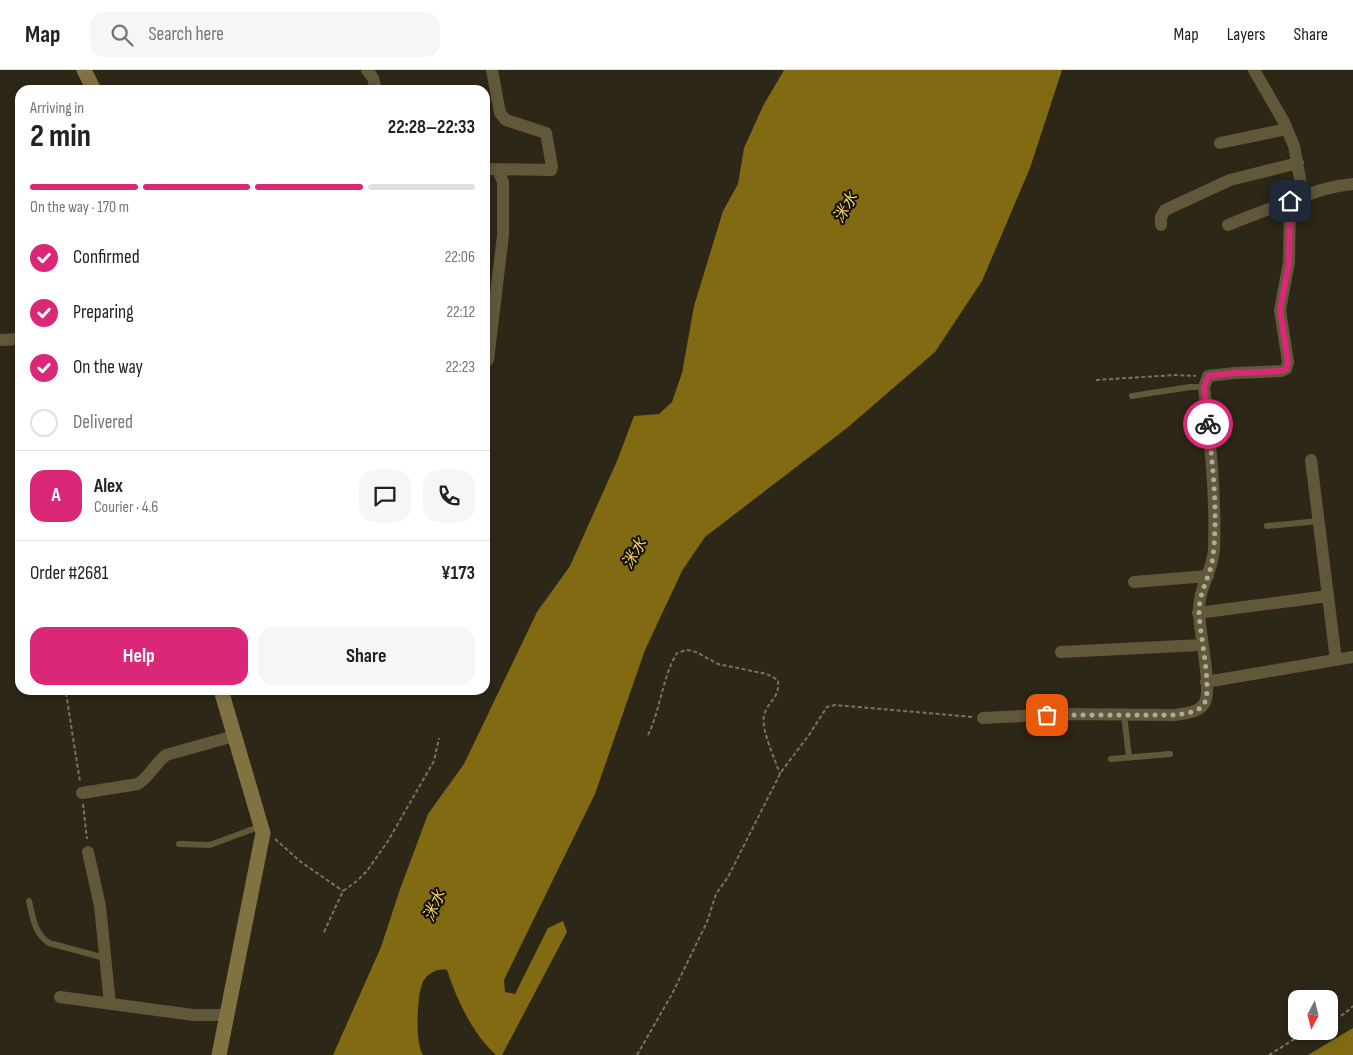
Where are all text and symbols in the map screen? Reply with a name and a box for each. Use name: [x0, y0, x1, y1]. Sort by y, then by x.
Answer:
search box: [90, 12, 440, 57]
text: Map: [25, 20, 60, 49]
icon: search: [108, 21, 136, 49]
text: Search here: [148, 23, 224, 46]
text: Map: [1174, 24, 1199, 45]
text: Layers: [1227, 24, 1266, 45]
text: Share: [1294, 24, 1328, 45]
text: Arriving in: [30, 99, 84, 118]
text: 22:28–22:33: [388, 116, 475, 139]
text: 2 min: [30, 117, 91, 156]
pin: [1269, 180, 1311, 222]
icon: home: [1276, 187, 1304, 215]
water label: 洣水: [830, 189, 863, 227]
text: On the way · 170 m: [30, 198, 129, 217]
icon: check: [30, 244, 58, 272]
text: Confirmed: [73, 246, 140, 269]
text: 22:06: [445, 248, 475, 267]
icon: check: [30, 299, 58, 327]
text: Preparing: [73, 301, 134, 324]
text: 22:12: [446, 303, 475, 322]
icon: check: [30, 354, 58, 382]
text: On the way: [73, 356, 143, 379]
text: 22:23: [445, 358, 475, 377]
courier: [1183, 399, 1233, 449]
icon: bike: [1194, 410, 1222, 438]
text: Delivered: [73, 411, 133, 434]
button: chat: [359, 470, 411, 522]
button: phone: [423, 470, 475, 522]
text: Alex: [94, 475, 123, 498]
text: A: [51, 484, 61, 507]
text: Courier · 4.6: [94, 498, 158, 517]
water label: 洣水: [619, 535, 652, 573]
text: Order #2681: [30, 562, 108, 585]
text: ¥173: [441, 562, 475, 585]
button: Help: [30, 627, 248, 685]
button: Share: [258, 627, 475, 685]
pin: [1026, 694, 1068, 736]
icon: bag: [1033, 701, 1061, 729]
water label: 洣水: [420, 887, 451, 924]
north arrow: [1288, 990, 1338, 1040]
map controls: [1288, 990, 1338, 1040]

